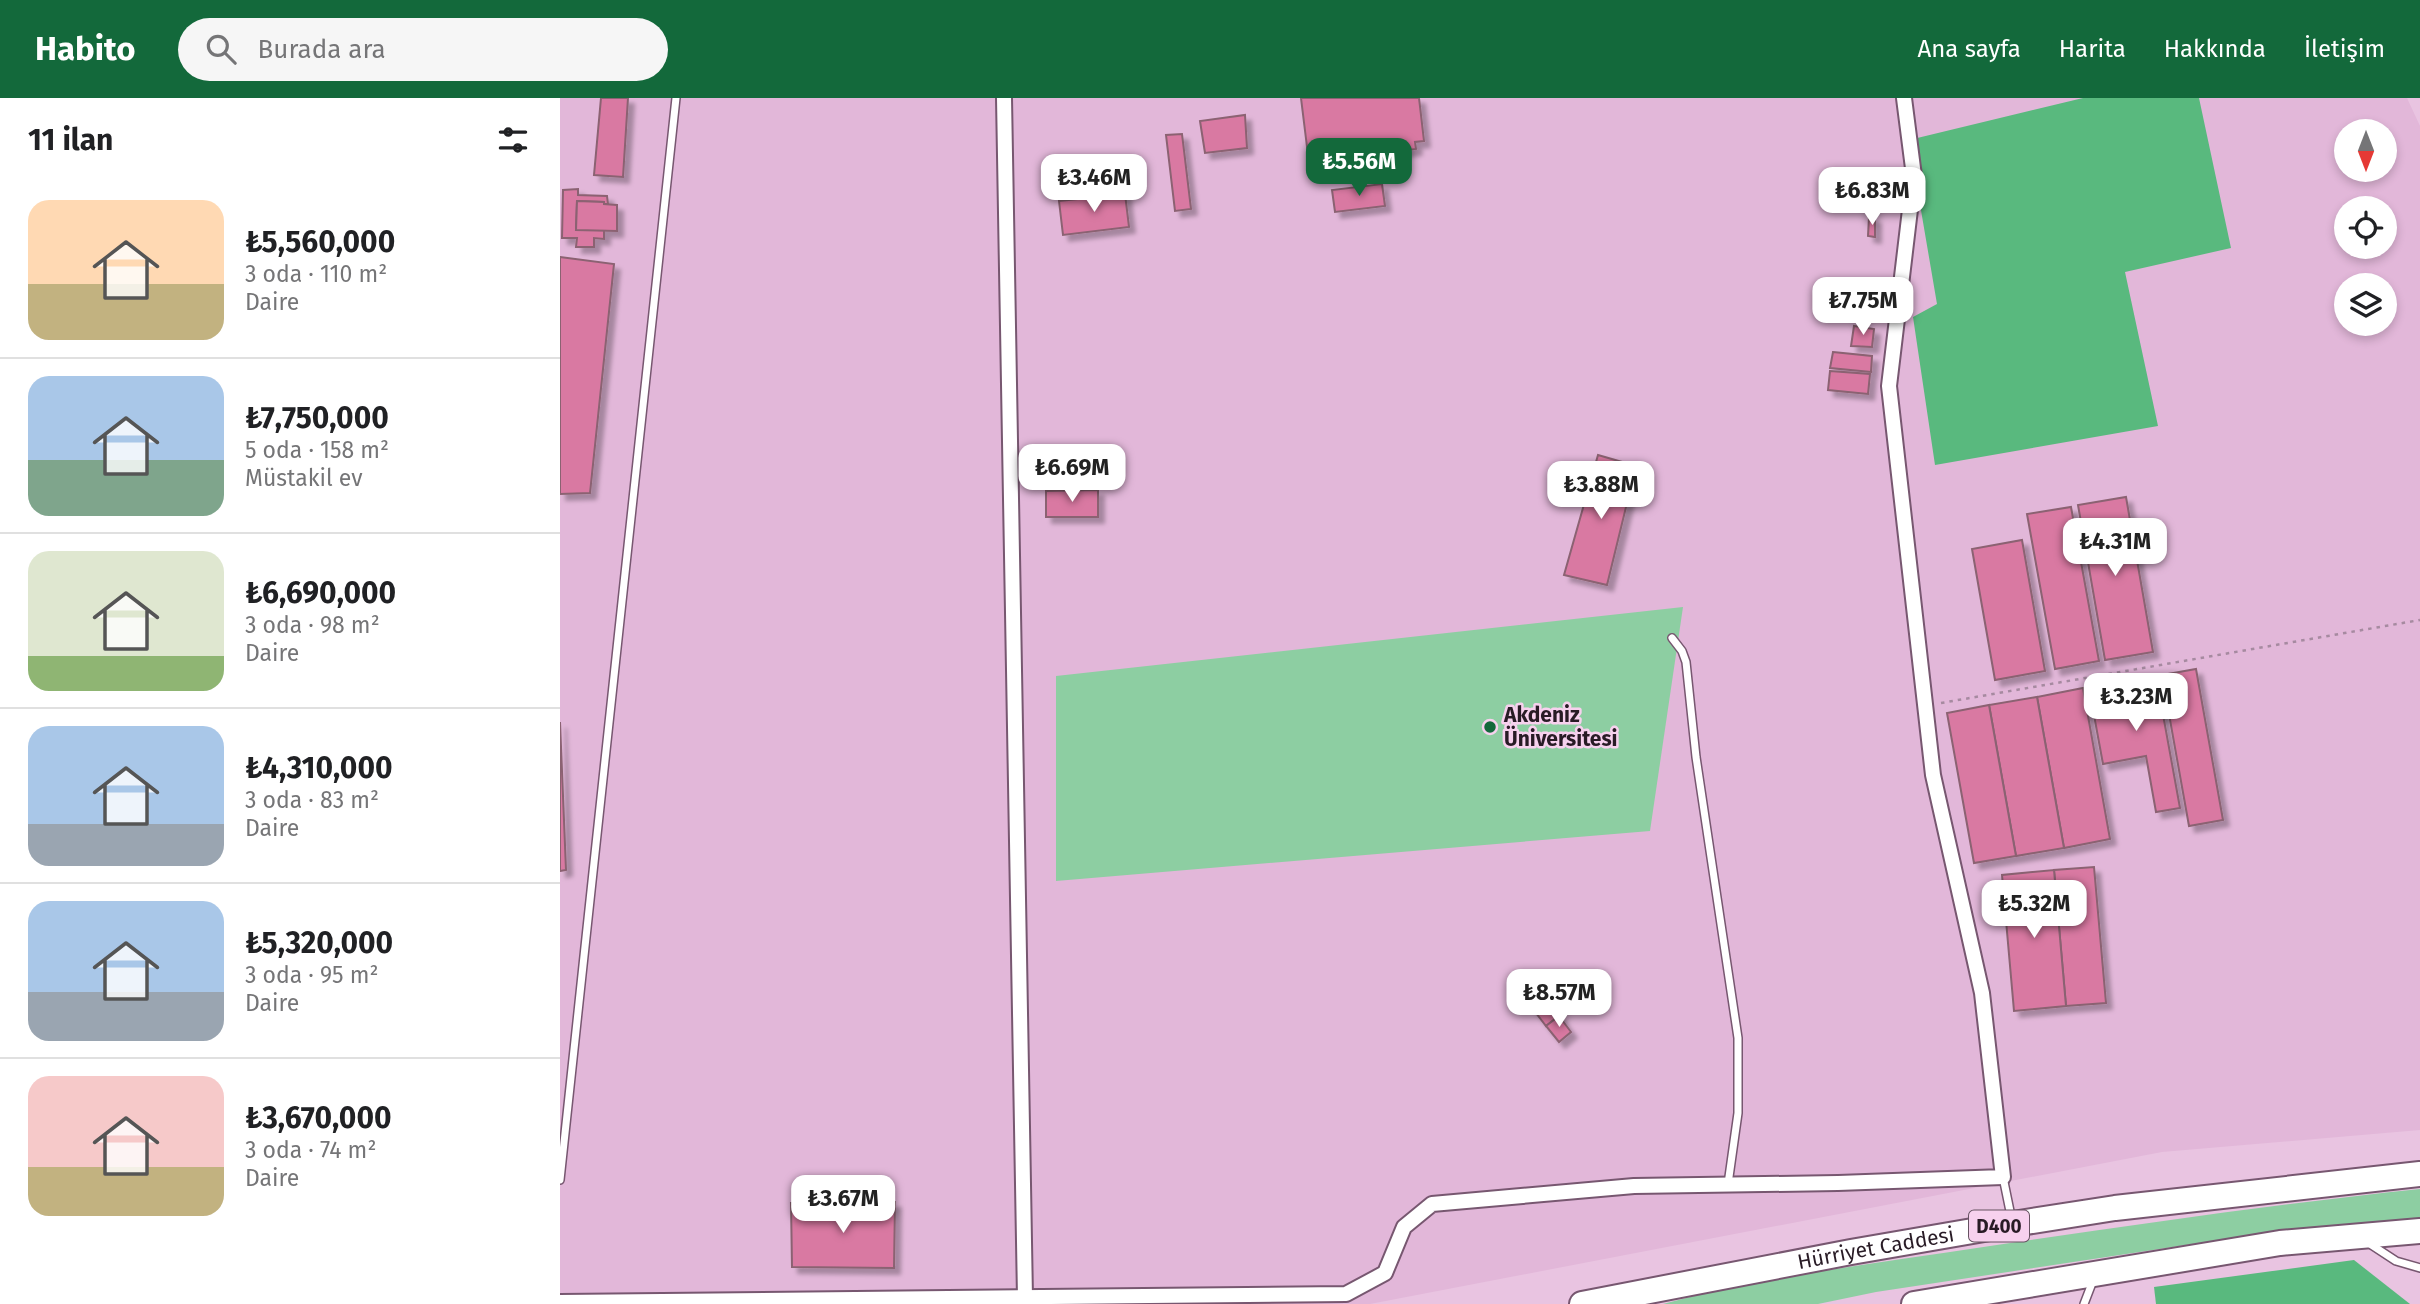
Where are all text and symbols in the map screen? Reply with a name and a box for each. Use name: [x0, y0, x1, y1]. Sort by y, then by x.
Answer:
search box: [178, 18, 668, 81]
text: Habito: [35, 29, 136, 69]
icon: search: [202, 30, 240, 68]
text: Burada ara: [258, 34, 386, 65]
text: Ana sayfa: [1917, 35, 2021, 63]
text: Harita: [2059, 35, 2126, 63]
text: Hakkında: [2164, 35, 2266, 63]
text: İletişim: [2304, 35, 2385, 63]
north arrow: [2334, 119, 2398, 182]
map controls: [2334, 119, 2397, 336]
icon: filters: [494, 121, 532, 159]
text: 11 ilan: [28, 122, 113, 158]
pin: ₺5.56M: [1302, 139, 1416, 198]
text: ₺5.56M: [1322, 147, 1396, 175]
pin: ₺3.46M: [1037, 155, 1151, 214]
text: ₺3.46M: [1057, 163, 1131, 191]
pin: ₺6.83M: [1815, 167, 1929, 227]
text: ₺6.83M: [1835, 176, 1909, 204]
button: locate: [2334, 196, 2397, 259]
text: ₺5,560,000: [245, 224, 395, 260]
icon: home: [84, 228, 168, 312]
text: 3 oda · 110 m²: [245, 260, 387, 288]
button: layers: [2334, 273, 2397, 336]
pin: ₺7.75M: [1806, 278, 1920, 337]
text: ₺7.75M: [1828, 286, 1898, 314]
text: Daire: [245, 288, 299, 316]
text: ₺7,750,000: [245, 400, 389, 436]
icon: home: [84, 404, 168, 488]
text: 5 oda · 158 m²: [245, 436, 389, 464]
pin: ₺6.69M: [1015, 444, 1129, 504]
text: ₺6.69M: [1035, 453, 1109, 481]
pin: ₺3.88M: [1544, 462, 1658, 521]
text: Müstakil ev: [245, 464, 363, 492]
text: ₺3.88M: [1563, 470, 1639, 498]
pin: ₺4.31M: [2058, 518, 2172, 578]
text: ₺4.31M: [2079, 527, 2151, 555]
text: ₺6,690,000: [245, 575, 396, 611]
icon: home: [84, 579, 168, 663]
text: 3 oda · 98 m²: [245, 611, 380, 639]
text: Daire: [245, 639, 299, 667]
pin: ₺3.23M: [2079, 674, 2193, 733]
text: ₺3.23M: [2100, 682, 2172, 710]
place label: Akdeniz Üniversitesi: [1503, 702, 1618, 752]
marker: Akdeniz Üniversitesi: [1482, 719, 1498, 735]
text: ₺4,310,000: [245, 750, 393, 786]
icon: home: [84, 754, 168, 838]
text: 3 oda · 83 m²: [245, 786, 379, 814]
text: Daire: [245, 814, 299, 842]
pin: ₺5.32M: [1977, 880, 2091, 940]
text: ₺5.32M: [1998, 889, 2070, 917]
text: ₺5,320,000: [245, 925, 393, 961]
icon: home: [84, 929, 168, 1013]
text: 3 oda · 95 m²: [245, 961, 378, 989]
pin: ₺8.57M: [1502, 970, 1616, 1029]
text: ₺8.57M: [1522, 978, 1596, 1006]
text: Daire: [245, 989, 299, 1017]
text: ₺3,670,000: [245, 1100, 392, 1136]
icon: home: [84, 1104, 168, 1188]
text: 3 oda · 74 m²: [245, 1136, 376, 1164]
text: Daire: [245, 1164, 299, 1192]
pin: ₺3.67M: [786, 1176, 900, 1235]
text: ₺3.67M: [807, 1184, 879, 1212]
road number: D400: [1969, 1210, 2029, 1242]
street label: Hürriyet Caddesi: [1795, 1221, 1956, 1275]

